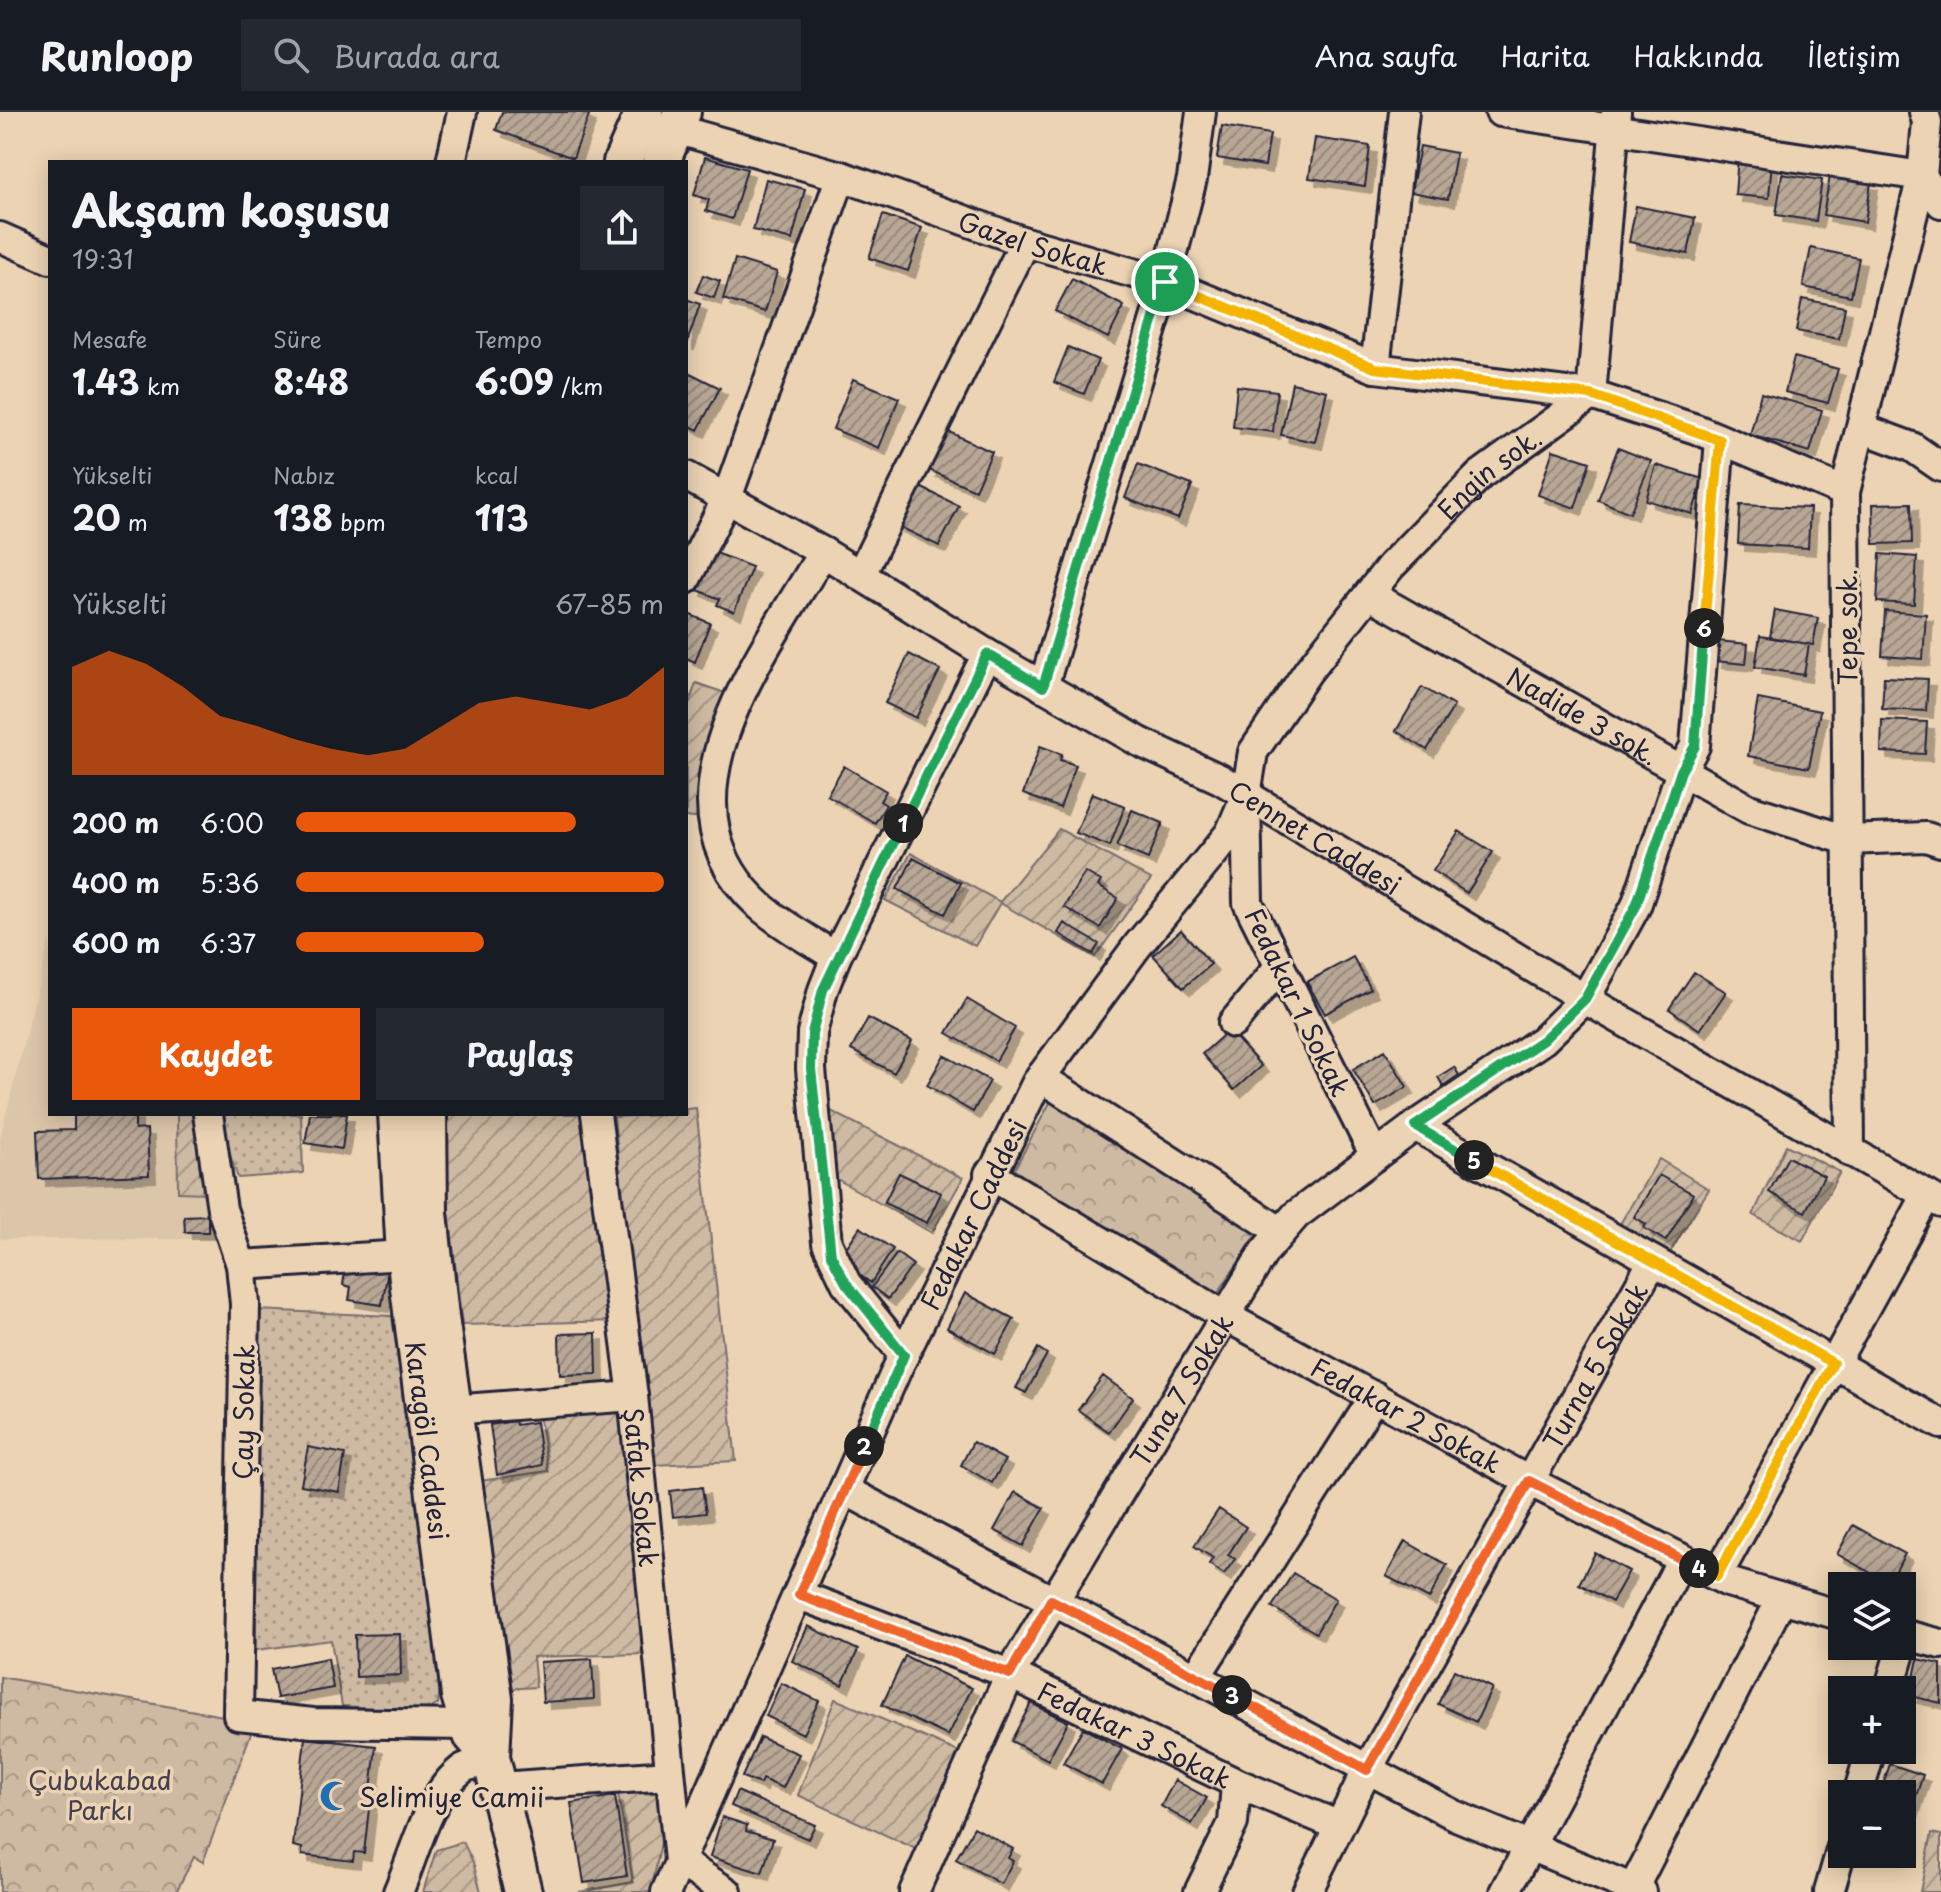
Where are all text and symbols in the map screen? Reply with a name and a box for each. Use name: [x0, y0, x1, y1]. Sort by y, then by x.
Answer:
search box: [241, 19, 801, 91]
text: Runloop: [40, 27, 193, 84]
icon: search: [269, 33, 313, 77]
text: Burada ara: [333, 33, 500, 78]
text: Ana sayfa: [1315, 34, 1457, 77]
text: Harita: [1501, 34, 1590, 77]
text: Hakkında: [1634, 34, 1763, 77]
text: İletişim: [1807, 34, 1901, 77]
text: Akşam koşusu: [72, 176, 391, 242]
button: share: [580, 186, 664, 270]
street label: Gazel Sokak: [953, 200, 1113, 284]
text: 19:31: [72, 239, 134, 278]
pin: [1131, 248, 1199, 316]
icon: arrive: [1143, 260, 1187, 304]
text: Mesafe: [72, 322, 147, 355]
text: Süre: [273, 322, 322, 355]
text: Tempo: [475, 322, 542, 355]
text: 1.43: [72, 355, 140, 407]
text: 8:48: [273, 355, 349, 407]
text: 6:09: [475, 355, 554, 407]
text: km: [140, 369, 180, 402]
text: /km: [554, 369, 603, 402]
street label: Engin sok.: [1428, 417, 1549, 528]
text: Yükselti: [72, 458, 152, 491]
text: Nabız: [273, 458, 335, 491]
text: kcal: [475, 458, 519, 491]
text: 20: [72, 491, 121, 543]
text: 138: [273, 491, 333, 543]
text: 113: [475, 491, 529, 543]
text: m: [121, 505, 148, 538]
text: bpm: [333, 505, 386, 538]
street label: Tepe sok.: [1827, 569, 1866, 685]
text: Yükselti: [72, 584, 167, 623]
text: 67–85 m: [555, 584, 664, 623]
pin: 6: [1684, 608, 1724, 648]
text: 6: [1696, 611, 1712, 644]
street label: Nadide 3 sok.: [1500, 657, 1666, 774]
street label: Cennet Caddesi: [1222, 770, 1409, 904]
text: 200 m: [72, 803, 159, 842]
text: 6:00: [200, 803, 264, 842]
pin: 1: [883, 803, 923, 843]
text: 1: [898, 806, 908, 839]
text: 400 m: [72, 863, 160, 902]
text: 5:36: [200, 863, 260, 902]
street label: Fedakar 1 Sokak: [1235, 901, 1361, 1103]
text: 600 m: [72, 923, 160, 962]
text: 6:37: [200, 923, 256, 962]
button: Kaydet: [72, 1008, 360, 1100]
button: Paylaş: [376, 1008, 664, 1100]
street label: Fedakar Caddesi: [909, 1112, 1036, 1316]
pin: 5: [1454, 1140, 1494, 1180]
text: 5: [1467, 1143, 1481, 1176]
street label: Turna 5 Sokak: [1532, 1275, 1657, 1456]
street label: Tuna 7 Sokak: [1120, 1306, 1242, 1474]
street label: Karagöl Caddesi: [396, 1338, 460, 1542]
street label: Çay Sokak: [222, 1344, 264, 1480]
street label: Fedakar 2 Sokak: [1304, 1347, 1509, 1482]
street label: Şafak Sokak: [615, 1406, 669, 1569]
pin: 2: [844, 1426, 884, 1466]
text: 2: [856, 1429, 872, 1462]
pin: 4: [1679, 1548, 1719, 1588]
text: 4: [1692, 1551, 1706, 1584]
map controls: [1828, 1572, 1916, 1868]
button: layers: [1828, 1572, 1916, 1660]
street label: Fedakar 3 Sokak: [1033, 1673, 1239, 1795]
pin: 3: [1212, 1675, 1252, 1715]
button: +: [1828, 1676, 1916, 1764]
park label: Çubukabad Parkı: [28, 1760, 172, 1829]
place label: Selimiye Camii: [359, 1777, 544, 1816]
mosque icon: Selimiye Camii: [318, 1779, 352, 1813]
button: −: [1828, 1780, 1916, 1868]

